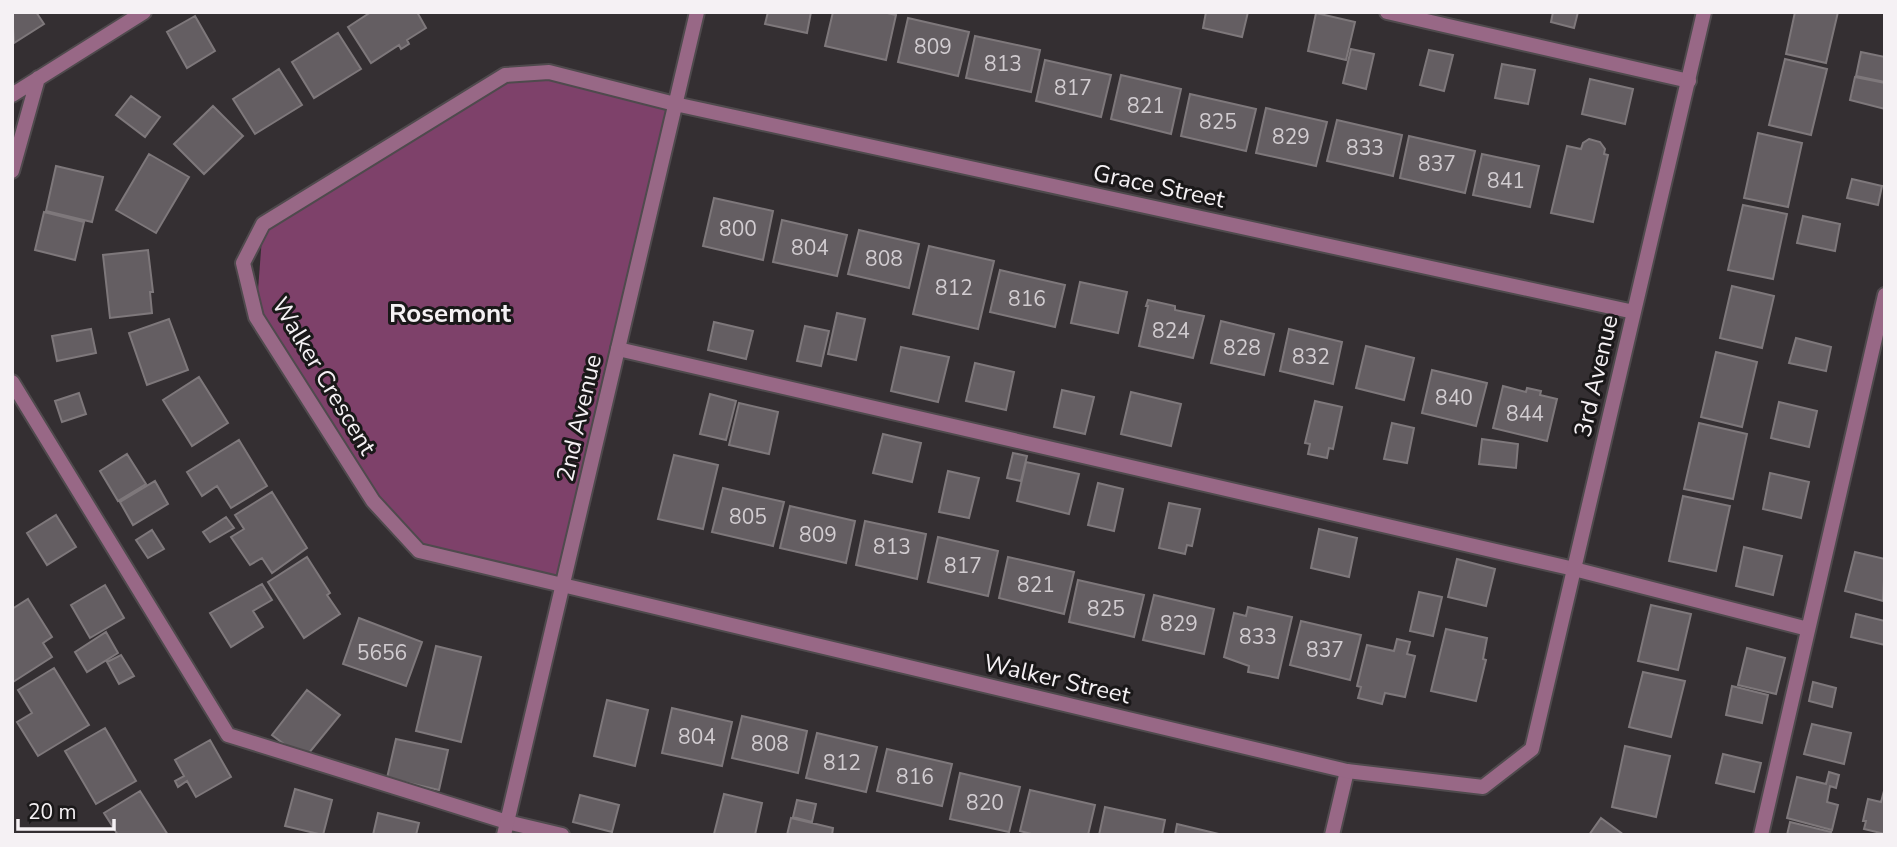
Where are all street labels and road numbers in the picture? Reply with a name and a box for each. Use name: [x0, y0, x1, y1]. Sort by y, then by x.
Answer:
street label: Grace Street: [1090, 156, 1228, 216]
street label: Walker Crescent: [264, 291, 384, 461]
street label: 3rd Avenue: [1566, 312, 1626, 440]
street label: 2nd Avenue: [549, 351, 609, 485]
street label: Walker Street: [981, 647, 1134, 712]

